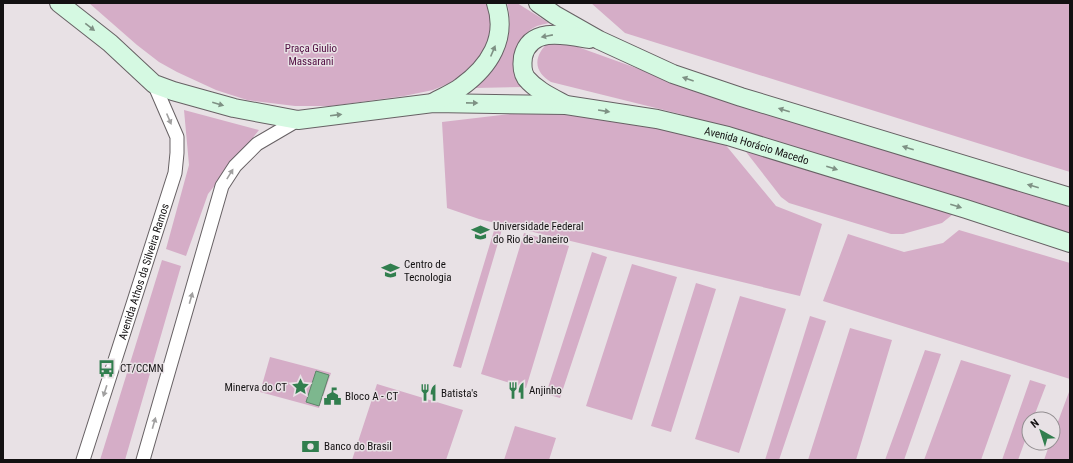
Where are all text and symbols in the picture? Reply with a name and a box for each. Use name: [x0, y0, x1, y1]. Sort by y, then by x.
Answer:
one-way arrow: [84, 23, 95, 32]
one-way arrow: [541, 33, 553, 39]
park label: Praça Giulio Massarani: [285, 42, 338, 68]
one-way arrow: [491, 45, 497, 57]
one-way arrow: [681, 76, 693, 82]
one-way arrow: [466, 100, 478, 107]
one-way arrow: [212, 101, 224, 107]
one-way arrow: [778, 107, 790, 113]
one-way arrow: [598, 108, 610, 114]
one-way arrow: [330, 112, 342, 118]
one-way arrow: [167, 114, 173, 126]
street label: Avenida Horácio Macedo: [703, 125, 811, 168]
one-way arrow: [902, 145, 914, 151]
one-way arrow: [827, 165, 839, 171]
one-way arrow: [226, 168, 233, 180]
one-way arrow: [1026, 183, 1038, 189]
street label: Avenida Athos da Silveira Ramos: [116, 202, 172, 341]
one-way arrow: [951, 203, 963, 209]
place label: Universidade Federal do Rio de Janeiro: [493, 220, 583, 246]
school or university icon: Universidade Federal do Rio de Janeiro: [470, 222, 490, 242]
place label: Centro de Tecnologia: [404, 258, 452, 284]
school or university icon: Centro de Tecnologia: [381, 260, 401, 280]
one-way arrow: [188, 291, 194, 304]
bus stop icon: CT/CCMN: [97, 358, 117, 378]
place label: CT/CCMN: [120, 362, 163, 375]
place icon: Minerva do CT: [290, 377, 310, 397]
restaurant icon: Anjinho: [506, 380, 526, 400]
place label: Minerva do CT: [225, 381, 287, 394]
restaurant icon: Batista's: [418, 383, 438, 403]
place label: Anjinho: [529, 384, 562, 397]
one-way arrow: [102, 385, 108, 397]
public building icon: Bloco A - CT: [322, 386, 342, 406]
place label: Batista's: [441, 387, 478, 400]
place label: Bloco A - CT: [345, 390, 398, 403]
north arrow: [1021, 411, 1061, 451]
one-way arrow: [151, 416, 157, 428]
text: N: [1028, 416, 1042, 431]
bank icon: Banco do Brasil: [301, 436, 321, 456]
place label: Banco do Brasil: [324, 440, 392, 453]

